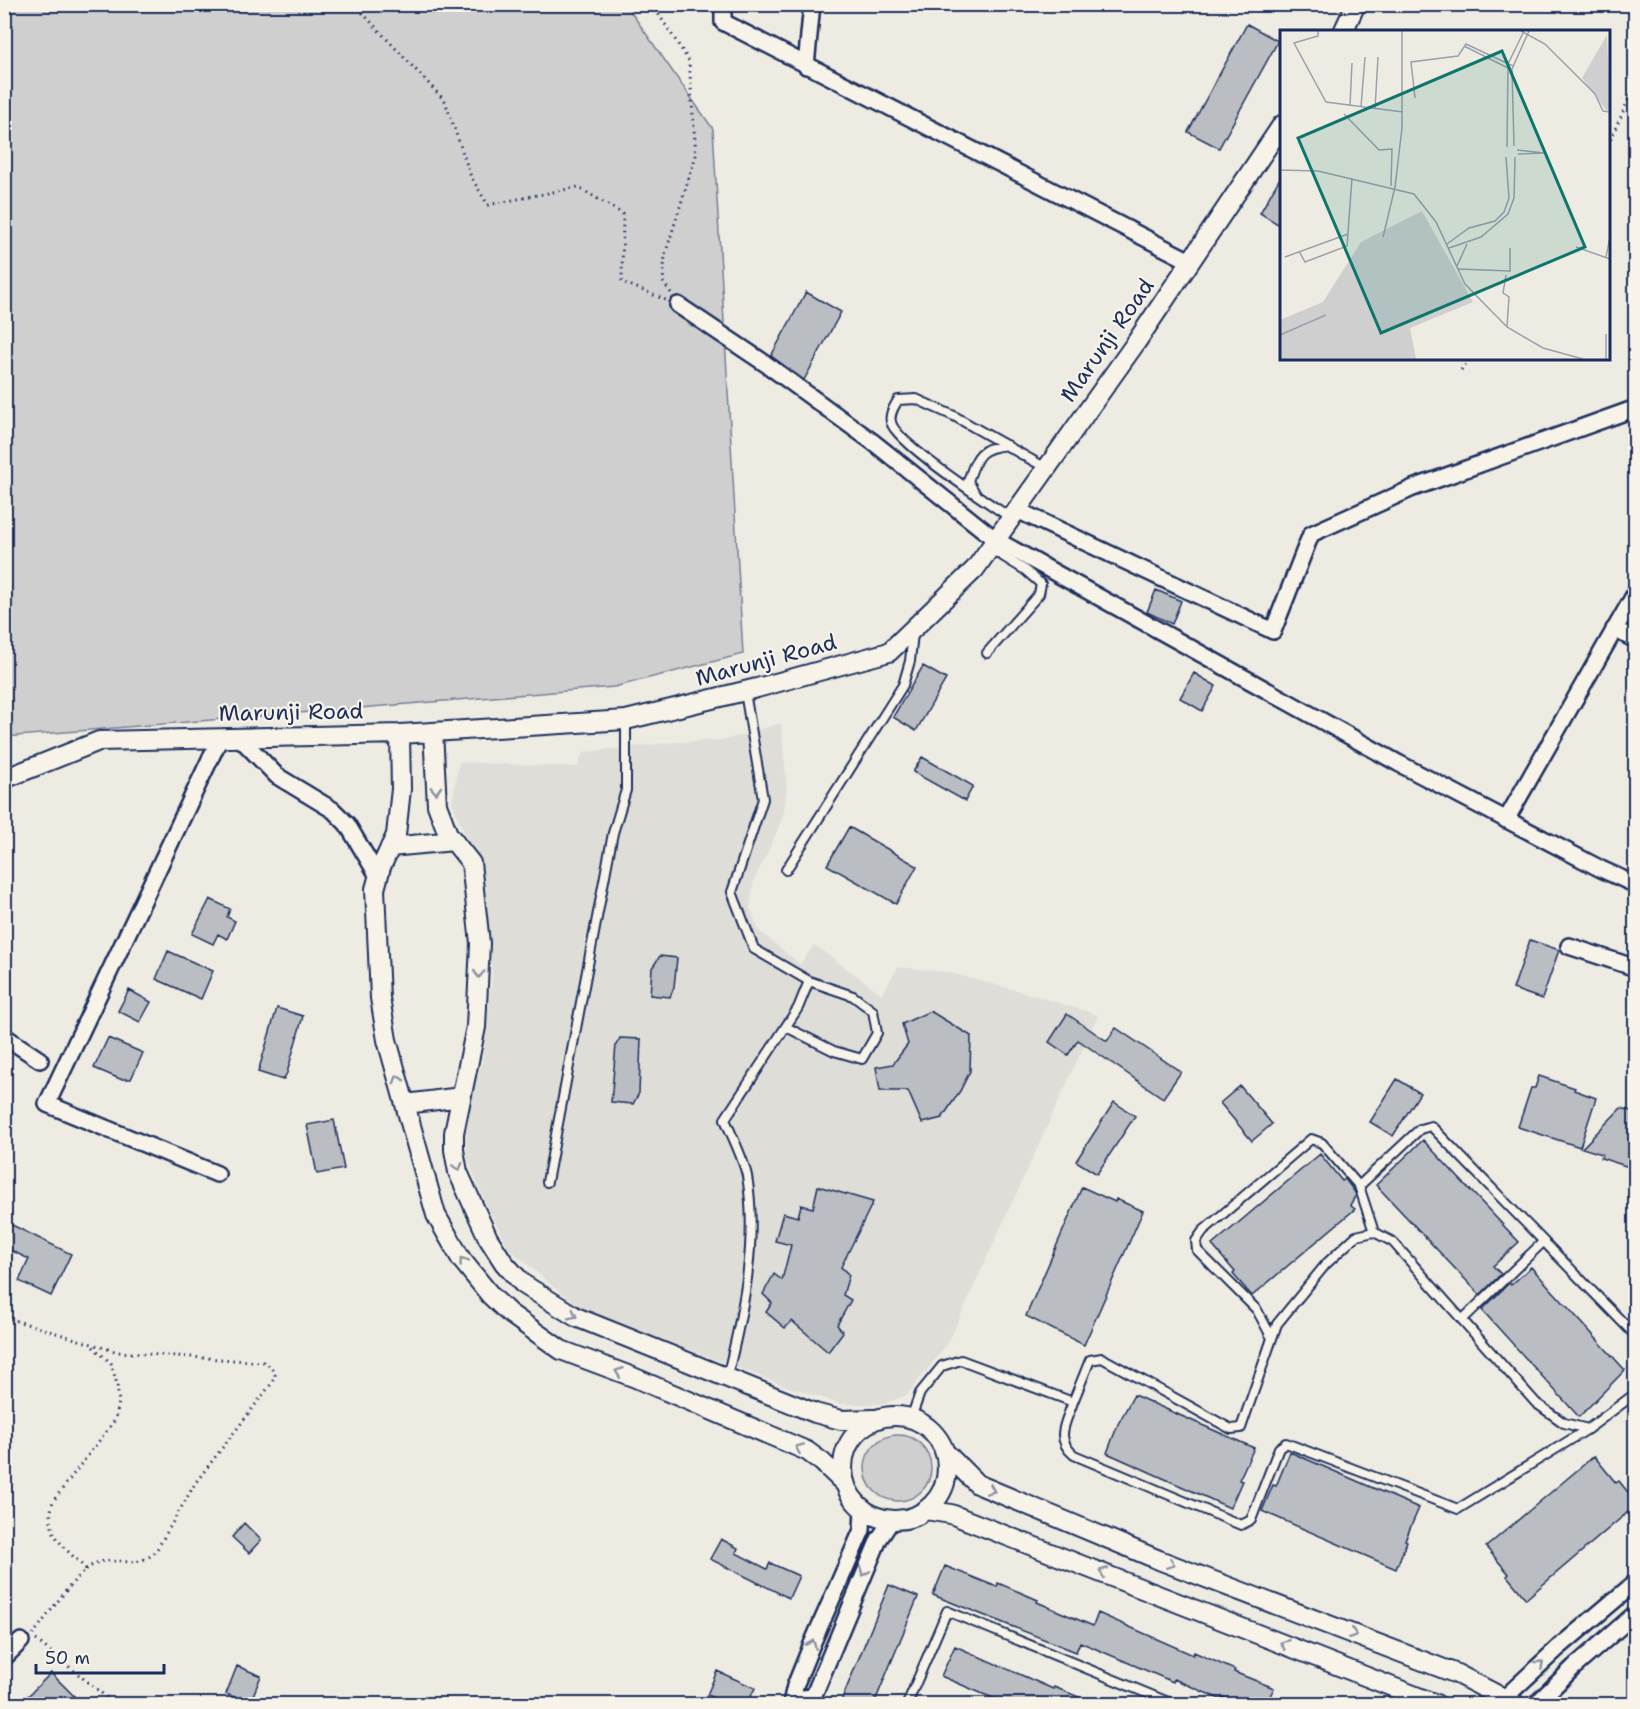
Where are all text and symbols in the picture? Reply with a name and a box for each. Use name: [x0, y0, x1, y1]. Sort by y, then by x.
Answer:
inset map: [1280, 30, 1610, 360]
street label: Marunji Road: [1054, 272, 1160, 408]
street label: Marunji Road: [692, 627, 840, 693]
street label: Marunji Road: [218, 696, 364, 728]
one-way arrow: [430, 786, 443, 795]
one-way arrow: [472, 970, 485, 979]
one-way arrow: [393, 1074, 405, 1085]
one-way arrow: [450, 1161, 463, 1171]
one-way arrow: [459, 1257, 470, 1268]
one-way arrow: [567, 1307, 578, 1319]
one-way arrow: [614, 1367, 625, 1379]
one-way arrow: [794, 1443, 805, 1455]
one-way arrow: [985, 1482, 996, 1494]
one-way arrow: [1165, 1557, 1176, 1570]
one-way arrow: [860, 1566, 872, 1577]
one-way arrow: [1098, 1567, 1109, 1579]
one-way arrow: [1347, 1627, 1358, 1639]
scale bar: [36, 1637, 164, 1675]
one-way arrow: [805, 1639, 817, 1650]
one-way arrow: [1279, 1639, 1290, 1651]
text: 50 m: [45, 1646, 90, 1670]
one-way arrow: [1533, 1660, 1544, 1671]

